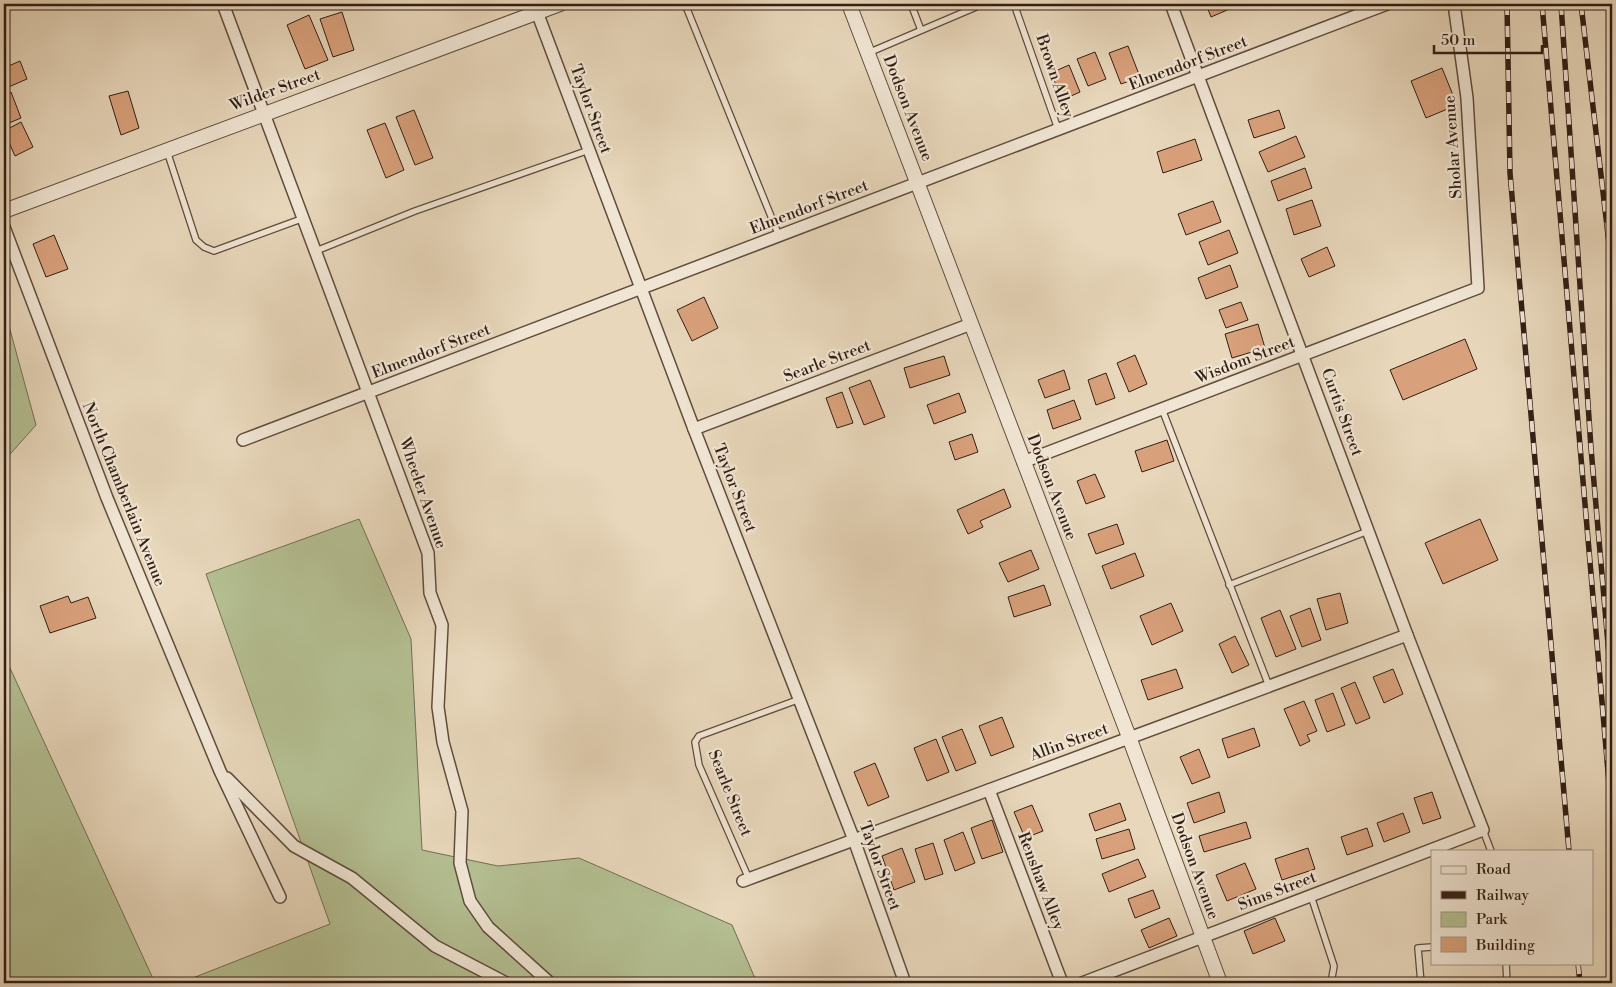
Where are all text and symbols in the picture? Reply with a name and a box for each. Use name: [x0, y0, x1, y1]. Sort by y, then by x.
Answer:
scale bar: [1434, 22, 1541, 54]
street label: Brown Alley: [1031, 31, 1079, 120]
street label: Elmendorf Street: [1126, 31, 1250, 95]
text: 50 m: [1441, 31, 1475, 50]
street label: Dodson Avenue: [879, 52, 937, 164]
street label: Taylor Street: [566, 62, 616, 157]
street label: Wilder Street: [226, 64, 323, 116]
street label: Sholar Avenue: [1439, 95, 1467, 199]
street label: Elmendorf Street: [747, 175, 871, 239]
street label: Elmendorf Street: [369, 319, 493, 383]
street label: Wisdom Street: [1191, 332, 1298, 389]
street label: Searle Street: [781, 335, 874, 387]
street label: Curtis Street: [1317, 365, 1367, 459]
street label: North Chamberlain Avenue: [78, 399, 170, 589]
street label: Dodson Avenue: [1023, 431, 1081, 543]
street label: Wheeler Avenue: [394, 434, 451, 551]
street label: Taylor Street: [709, 441, 761, 536]
street label: Allin Street: [1026, 718, 1111, 766]
street label: Searle Street: [704, 747, 757, 840]
street label: Dodson Avenue: [1166, 810, 1224, 922]
street label: Taylor Street: [855, 819, 905, 914]
street label: Renshaw Alley: [1013, 829, 1069, 933]
legend: [1431, 850, 1594, 964]
text: Road: [1476, 860, 1511, 879]
street label: Sims Street: [1235, 867, 1319, 915]
text: Railway: [1476, 886, 1530, 905]
text: Park: [1476, 910, 1508, 929]
text: Building: [1475, 936, 1535, 955]

